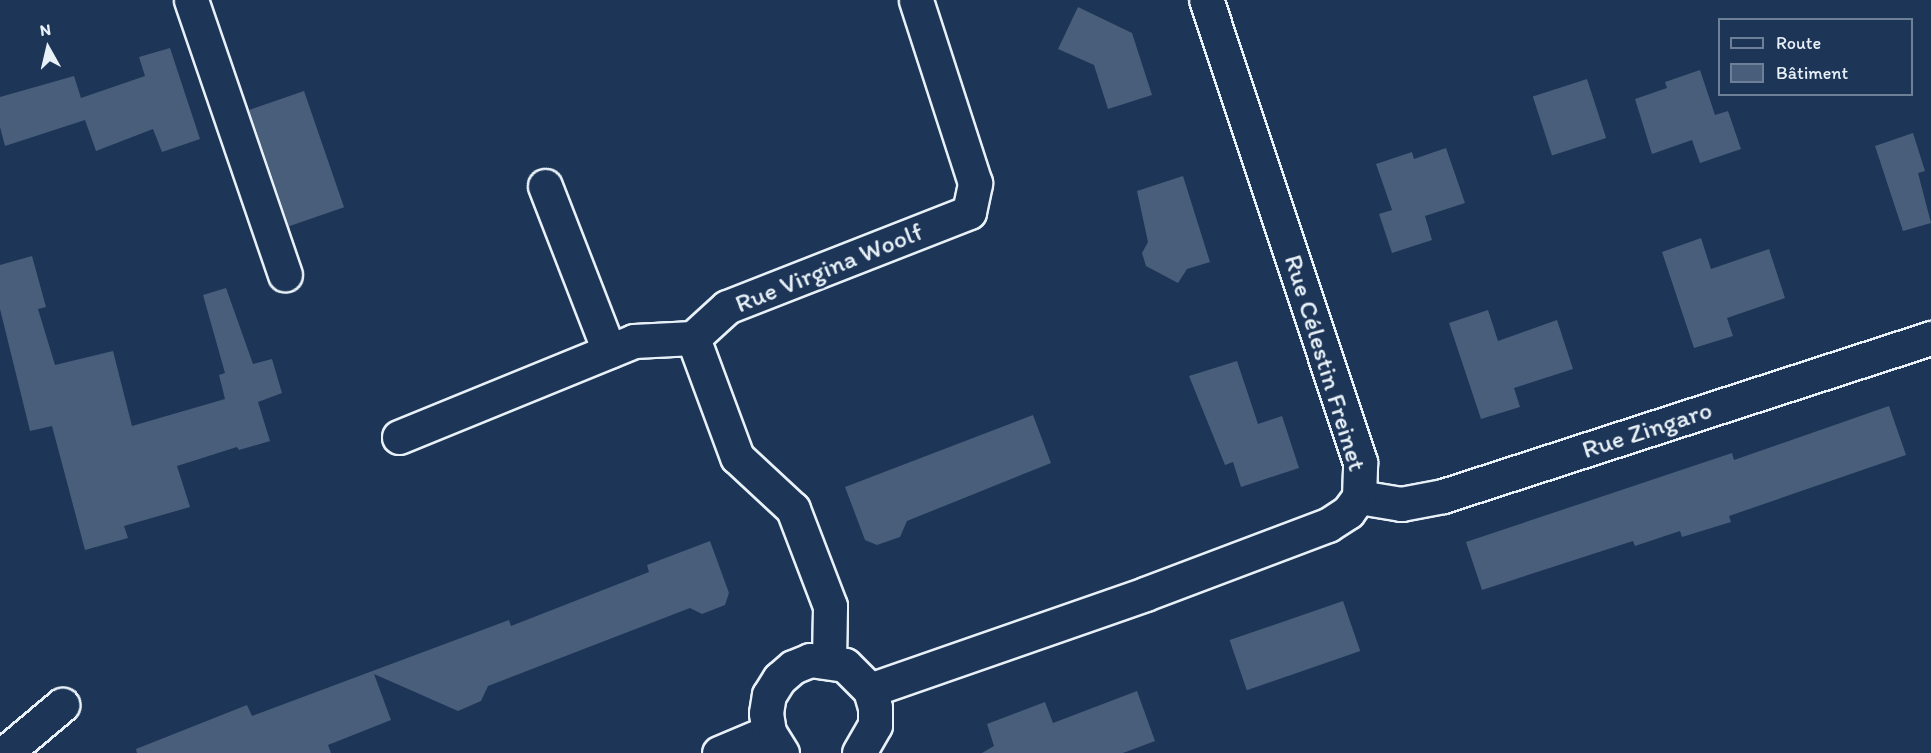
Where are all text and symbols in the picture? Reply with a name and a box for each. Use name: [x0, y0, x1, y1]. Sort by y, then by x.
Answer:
north arrow: [18, 18, 78, 78]
legend: [1718, 18, 1913, 96]
text: N: [39, 20, 52, 40]
text: Route: [1776, 32, 1821, 54]
text: Bâtiment: [1776, 62, 1848, 84]
street label: Rue Virgina Woolf: [731, 216, 927, 320]
street label: Rue Célestin Freinet: [1277, 251, 1373, 475]
street label: Rue Zingaro: [1578, 394, 1716, 466]

